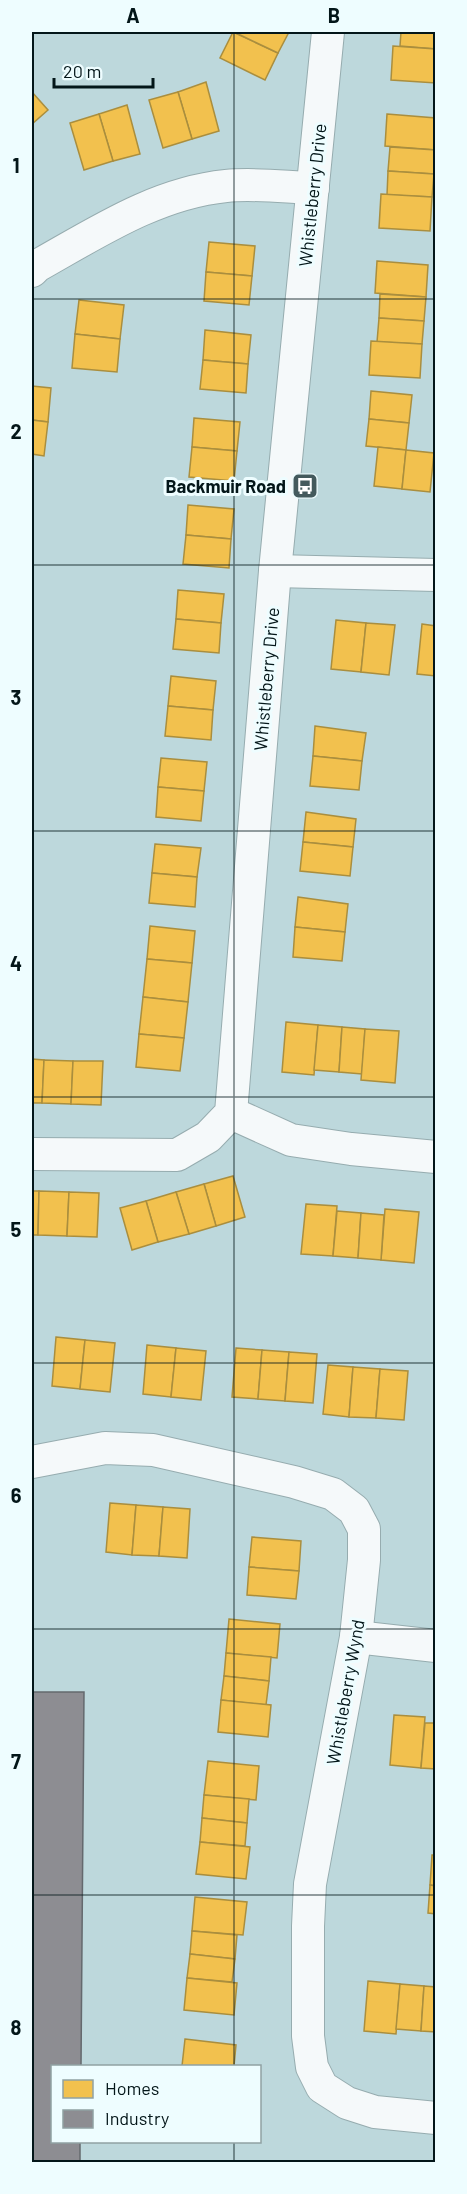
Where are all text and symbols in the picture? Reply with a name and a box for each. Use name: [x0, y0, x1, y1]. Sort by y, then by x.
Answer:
text: A: [126, 3, 140, 27]
text: B: [328, 3, 340, 27]
scale bar: [54, 51, 153, 89]
text: 20 m: [63, 60, 101, 82]
street label: Whistleberry Drive: [294, 122, 330, 268]
text: 1: [12, 153, 20, 177]
text: 2: [10, 419, 22, 443]
bus stop icon: Backmuir Road: [290, 471, 320, 501]
place label: Backmuir Road: [166, 475, 286, 497]
street label: Whistleberry Drive: [249, 606, 283, 752]
text: 3: [11, 685, 21, 709]
text: 4: [10, 951, 22, 975]
text: 5: [11, 1217, 22, 1241]
text: 6: [11, 1483, 22, 1507]
street label: Whistleberry Wynd: [321, 1618, 369, 1766]
text: 7: [11, 1749, 21, 1773]
text: 8: [11, 2015, 22, 2039]
legend: [51, 2065, 261, 2143]
text: Homes: [105, 2077, 159, 2099]
text: Industry: [105, 2107, 169, 2129]

